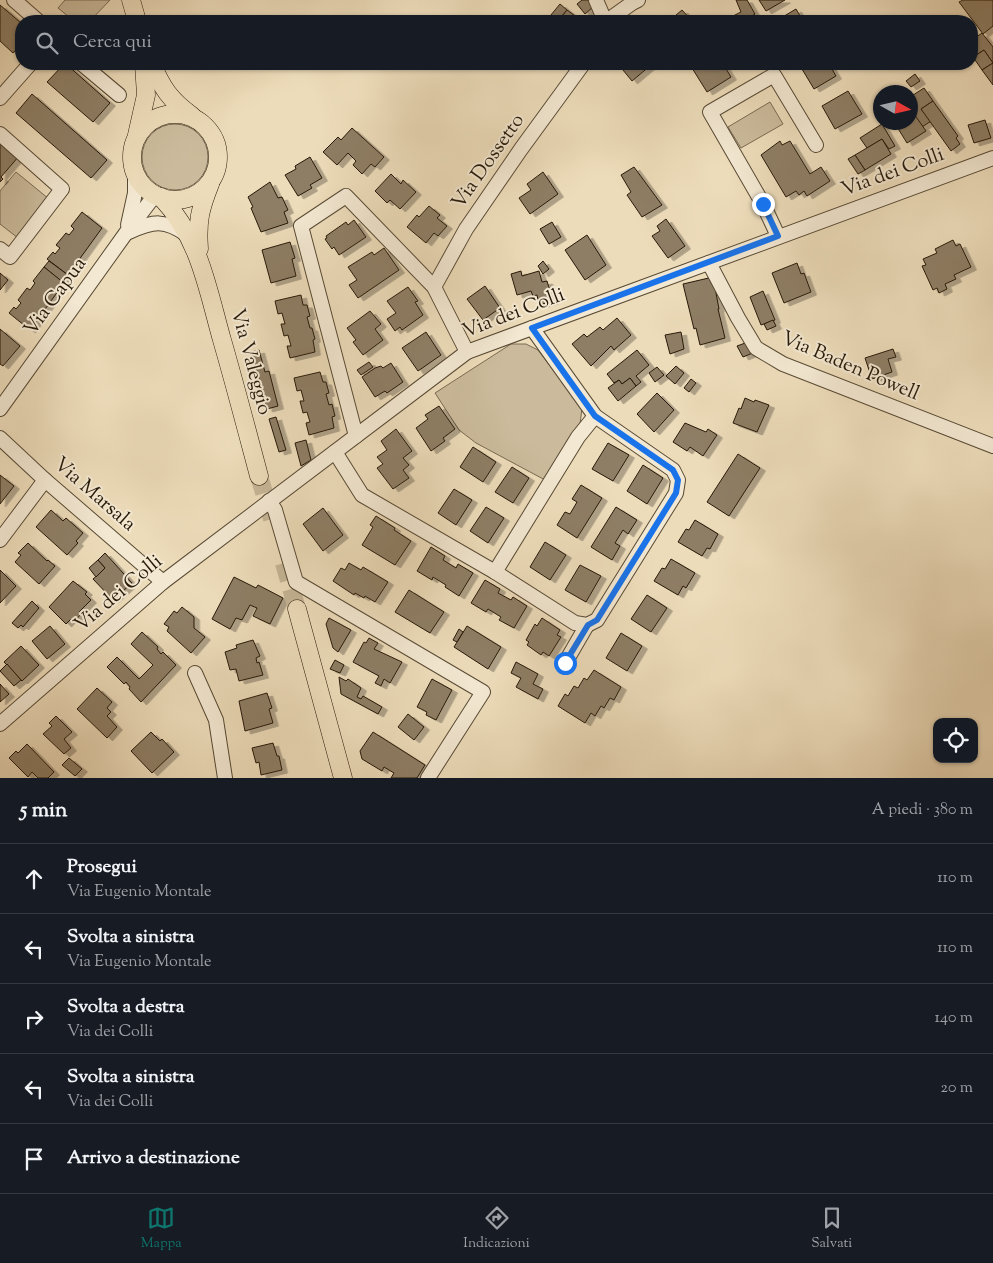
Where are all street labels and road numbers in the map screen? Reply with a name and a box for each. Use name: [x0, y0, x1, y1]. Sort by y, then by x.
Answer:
street label: Via Dossetto: [445, 108, 533, 216]
street label: Via dei Colli: [837, 141, 949, 205]
street label: Via Capua: [18, 252, 94, 342]
street label: Via dei Colli: [459, 281, 570, 347]
street label: Via Valeggio: [222, 306, 278, 418]
street label: Via Baden Powell: [776, 325, 924, 409]
street label: Via Marsala: [46, 451, 142, 539]
street label: Via dei Colli: [68, 548, 170, 640]

